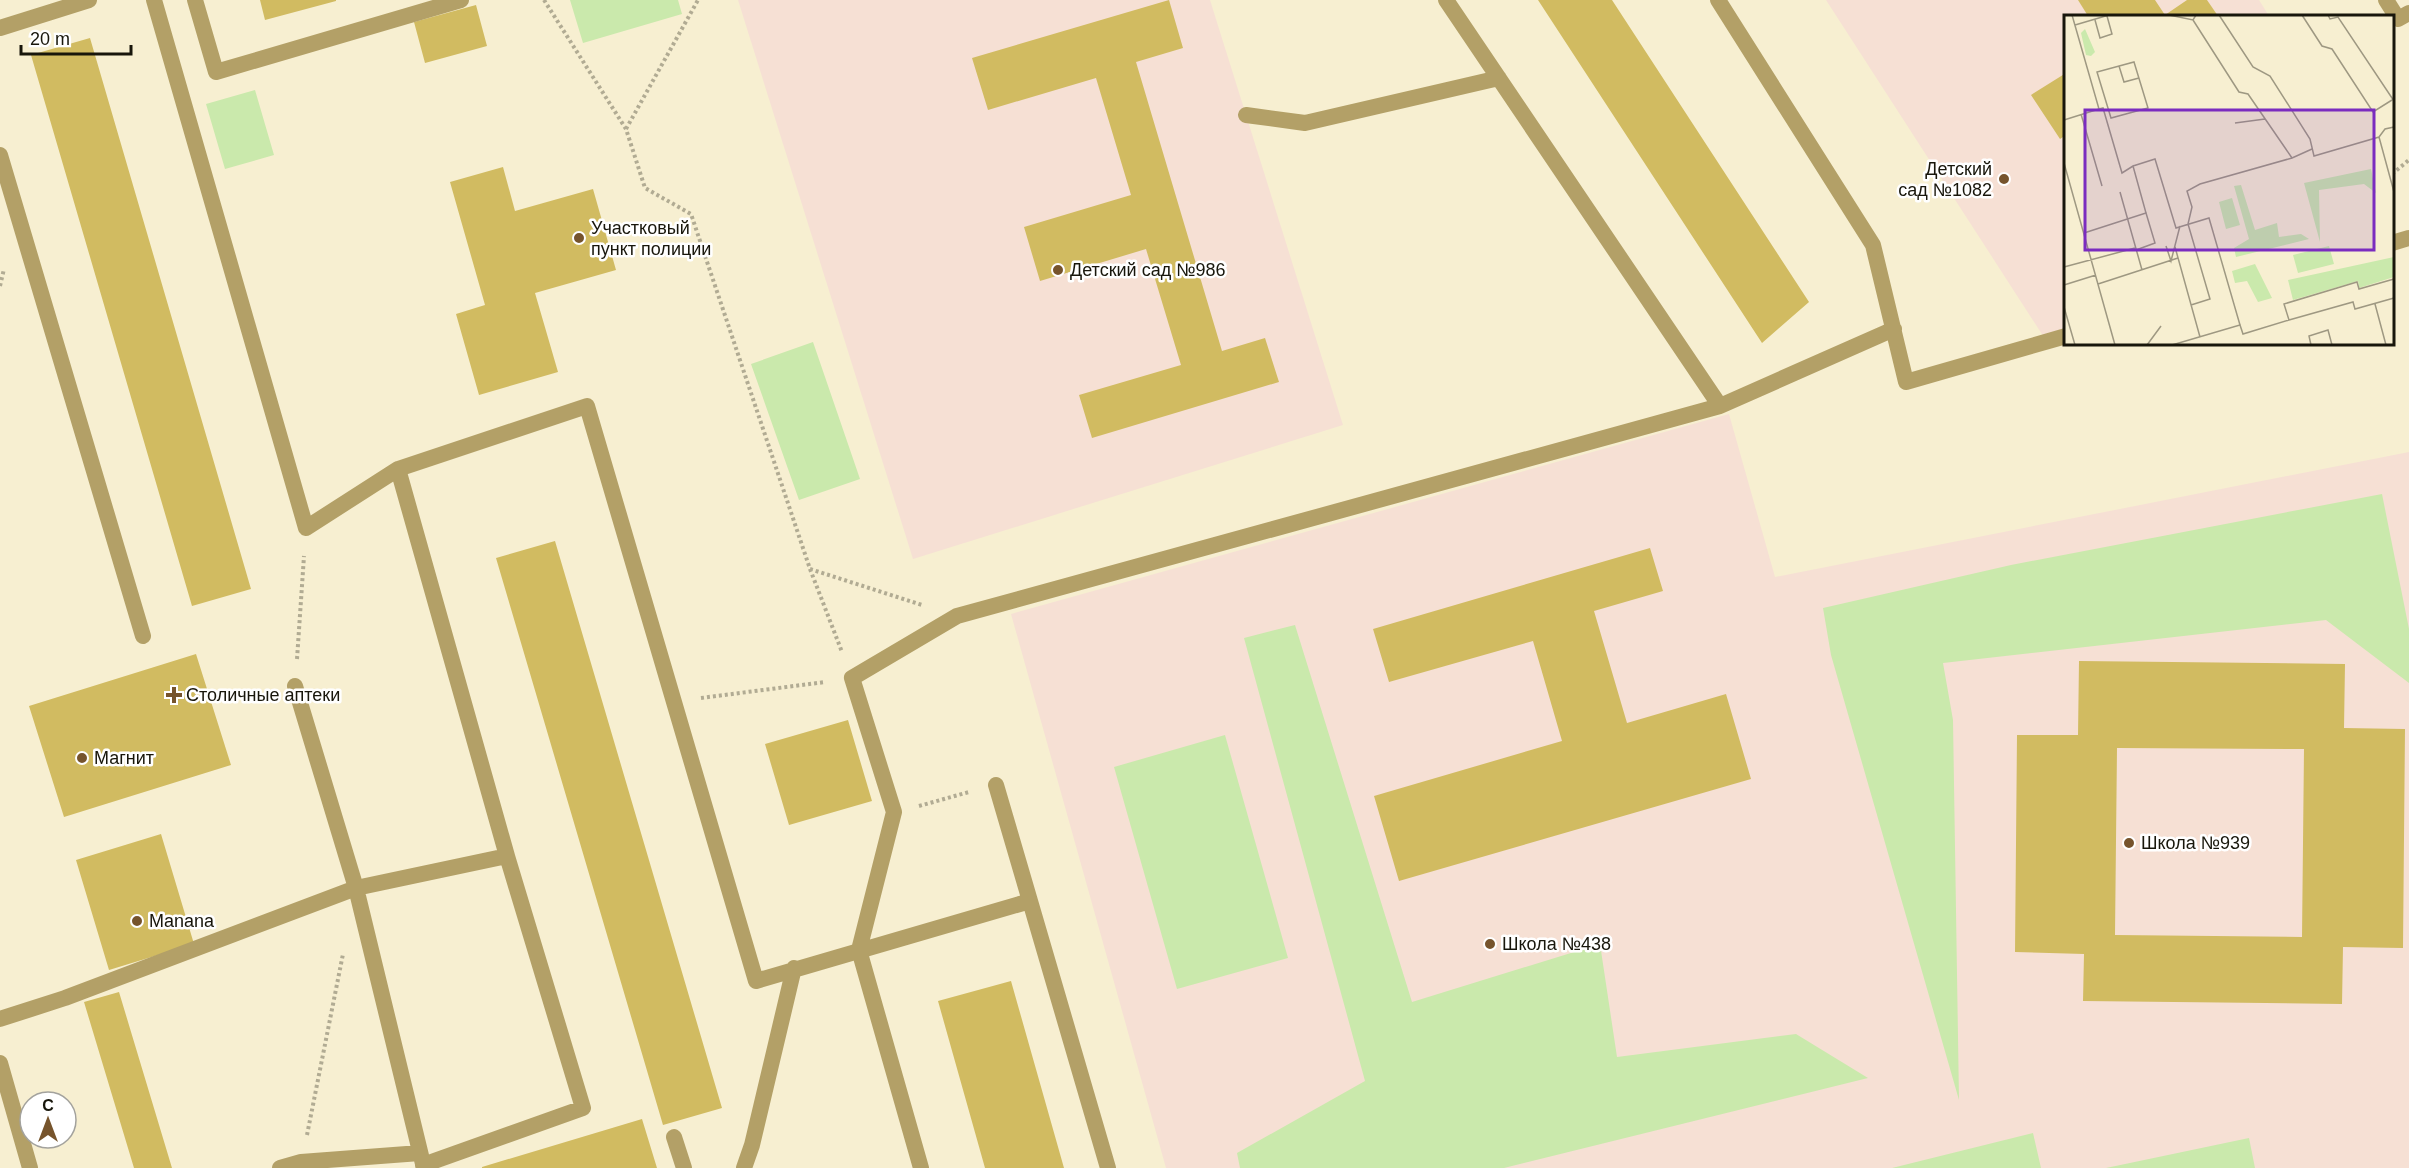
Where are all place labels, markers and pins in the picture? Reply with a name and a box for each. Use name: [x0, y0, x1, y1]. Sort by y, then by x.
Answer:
place label: Детский сад №1082: [1898, 159, 1992, 200]
marker: Детский сад №1082: [1997, 172, 2011, 186]
place label: Участковый пункт полиции: [591, 218, 711, 259]
marker: Участковый пункт полиции: [572, 231, 586, 245]
place label: Детский сад №986: [1070, 260, 1226, 280]
marker: Детский сад №986: [1051, 263, 1065, 277]
place label: Столичные аптеки: [186, 685, 340, 705]
marker: Столичные аптеки: [167, 688, 181, 702]
place label: Магнит: [94, 748, 154, 768]
marker: Магнит: [75, 751, 89, 765]
place label: Школа №939: [2141, 833, 2250, 853]
marker: Школа №939: [2122, 836, 2136, 850]
place label: Manana: [149, 911, 215, 931]
marker: Manana: [130, 914, 144, 928]
place label: Школа №438: [1502, 934, 1611, 954]
marker: Школа №438: [1483, 937, 1497, 951]

